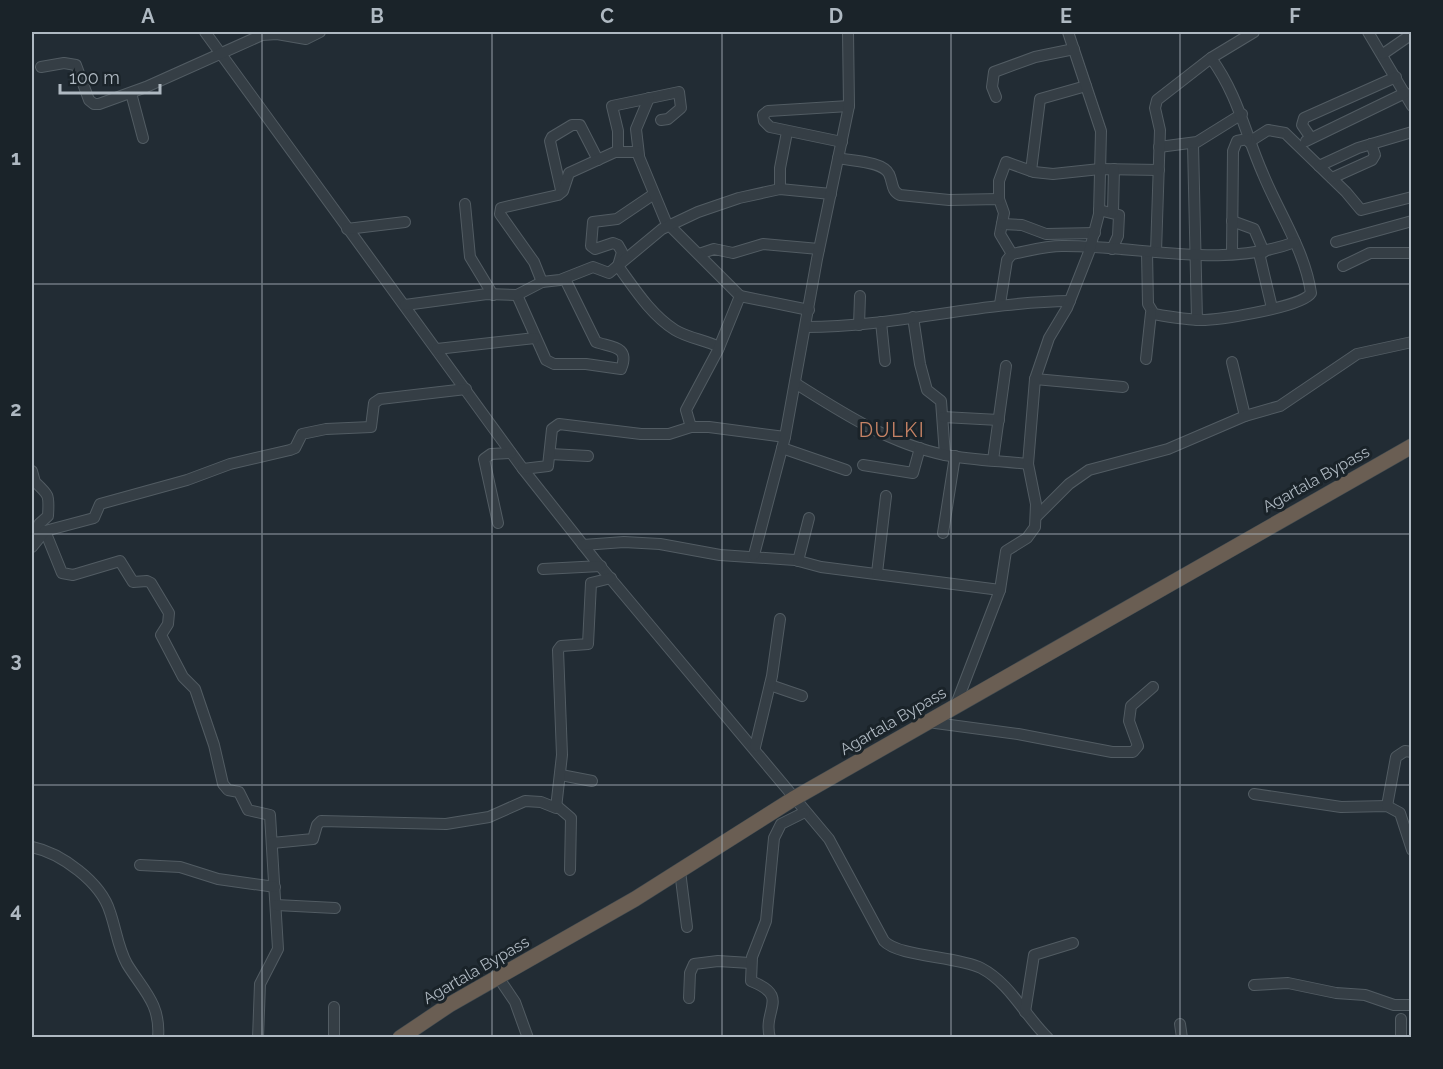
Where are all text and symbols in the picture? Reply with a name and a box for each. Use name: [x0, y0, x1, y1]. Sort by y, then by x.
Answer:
text: A: [141, 4, 155, 28]
text: B: [370, 4, 384, 28]
text: C: [600, 4, 614, 28]
text: D: [829, 4, 843, 28]
text: E: [1060, 4, 1072, 28]
text: F: [1289, 4, 1301, 28]
scale bar: [60, 57, 160, 95]
text: 100 m: [69, 67, 120, 88]
text: 1: [11, 146, 21, 170]
text: 2: [10, 397, 22, 421]
district label: DULKI: [859, 418, 925, 442]
street label: Agartala Bypass: [1259, 442, 1373, 516]
text: 3: [10, 648, 22, 672]
street label: Agartala Bypass: [837, 683, 950, 759]
text: 4: [10, 898, 22, 922]
street label: Agartala Bypass: [420, 932, 533, 1008]

